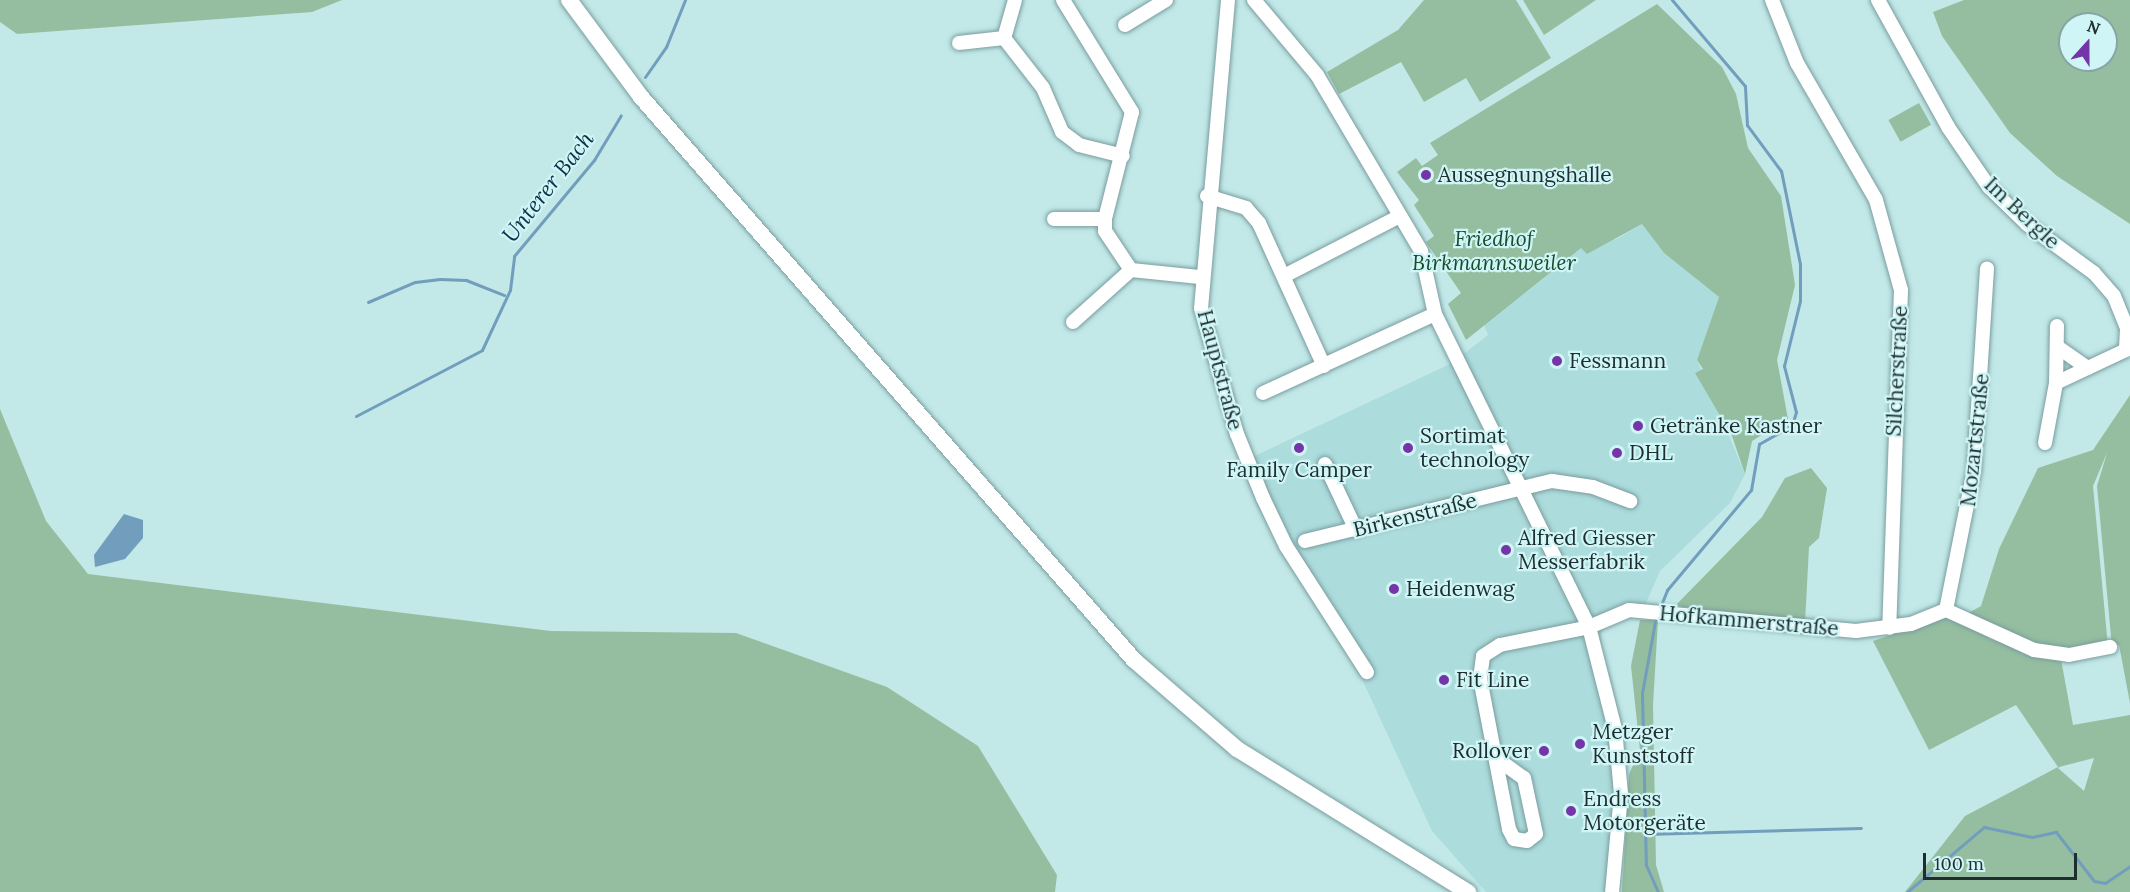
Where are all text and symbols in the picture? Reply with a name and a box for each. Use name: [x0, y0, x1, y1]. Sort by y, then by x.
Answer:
north arrow: [2058, 12, 2118, 72]
text: N: [2084, 16, 2103, 39]
water label: Unterer Bach: [497, 126, 599, 248]
place label: Aussegnungshalle: [1438, 162, 1612, 188]
marker: Aussegnungshalle: [1419, 168, 1433, 182]
street label: Im Bergle: [1979, 172, 2065, 254]
park label: Friedhof Birkmannsweiler: [1412, 226, 1576, 276]
street label: Silcherstraße: [1881, 305, 1913, 437]
street label: Hauptstraße: [1192, 307, 1248, 433]
place label: Fessmann: [1569, 348, 1666, 374]
marker: Fessmann: [1550, 354, 1564, 368]
street label: Mozartstraße: [1955, 372, 1995, 508]
place label: Getränke Kastner: [1650, 413, 1822, 439]
marker: Getränke Kastner: [1631, 419, 1645, 433]
place label: Sortimat technology: [1420, 423, 1529, 473]
place label: DHL: [1629, 440, 1673, 466]
marker: Family Camper: [1292, 441, 1306, 455]
marker: Sortimat technology: [1401, 441, 1415, 455]
marker: DHL: [1610, 446, 1624, 460]
place label: Family Camper: [1226, 457, 1372, 483]
street label: Birkenstraße: [1351, 487, 1479, 543]
place label: Alfred Giesser Messerfabrik: [1518, 525, 1655, 575]
marker: Alfred Giesser Messerfabrik: [1499, 543, 1513, 557]
place label: Heidenwag: [1406, 576, 1515, 602]
marker: Heidenwag: [1387, 582, 1401, 596]
street label: Hofkammerstraße: [1658, 601, 1840, 641]
place label: Fit Line: [1456, 667, 1529, 693]
marker: Fit Line: [1437, 673, 1451, 687]
place label: Metzger Kunststoff: [1592, 719, 1694, 769]
marker: Metzger Kunststoff: [1573, 737, 1587, 751]
place label: Rollover: [1452, 738, 1532, 764]
marker: Rollover: [1537, 744, 1551, 758]
place label: Endress Motorgeräte: [1583, 786, 1706, 836]
marker: Endress Motorgeräte: [1564, 804, 1578, 818]
scale bar: [1926, 841, 2080, 879]
text: 100 m: [1934, 852, 1984, 875]

